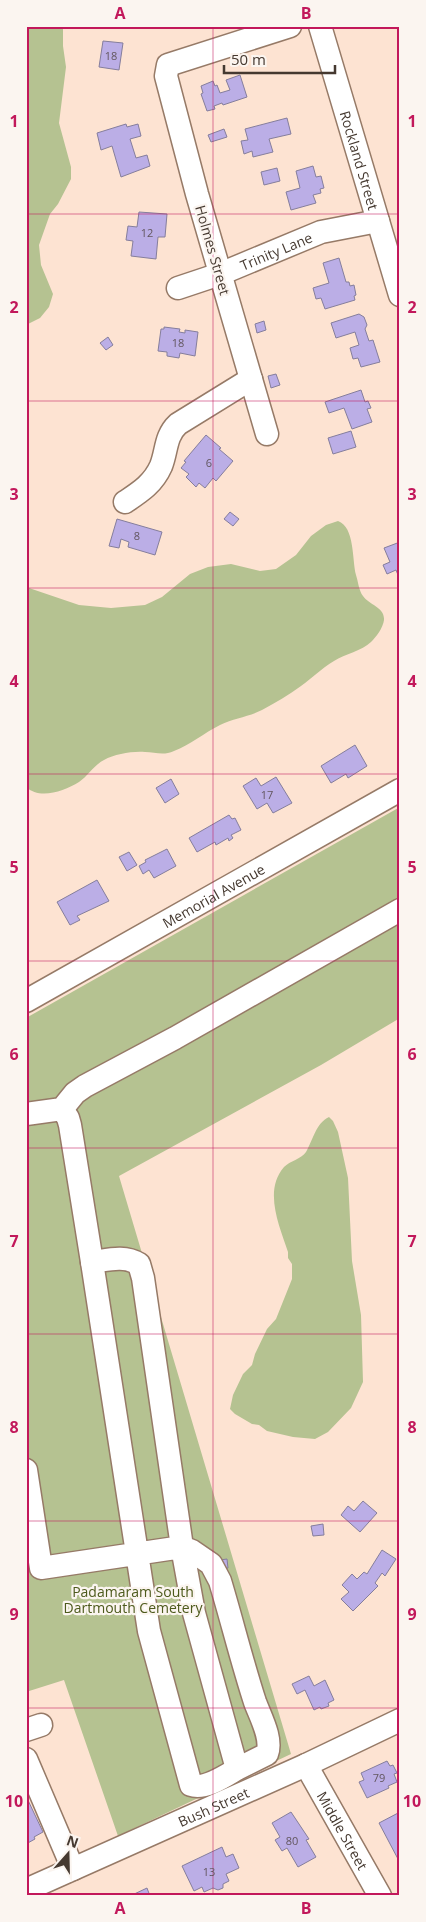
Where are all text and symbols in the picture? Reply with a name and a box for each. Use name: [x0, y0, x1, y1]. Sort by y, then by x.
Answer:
text: A: [114, 2, 126, 24]
text: B: [301, 2, 311, 24]
scale bar: [224, 42, 335, 74]
house number: 18: [105, 48, 117, 63]
text: 50 m: [231, 49, 266, 69]
street label: Rockland Street: [336, 108, 384, 212]
text: 1: [9, 110, 19, 132]
text: 1: [407, 110, 417, 132]
street label: Holmes Street: [191, 203, 235, 297]
house number: 12: [141, 225, 153, 240]
street label: Trinity Lane: [237, 227, 315, 274]
text: 2: [9, 296, 19, 318]
text: 2: [407, 296, 417, 318]
house number: 18: [172, 335, 184, 350]
house number: 6: [206, 455, 212, 470]
text: 3: [9, 483, 19, 505]
text: 3: [407, 483, 417, 505]
house number: 8: [134, 528, 140, 543]
text: 4: [9, 670, 19, 692]
text: 4: [407, 670, 417, 692]
house number: 17: [261, 787, 273, 802]
text: 5: [9, 856, 19, 878]
text: 5: [407, 856, 417, 878]
street label: Memorial Avenue: [159, 859, 268, 932]
text: 6: [9, 1043, 19, 1065]
text: 6: [407, 1043, 417, 1065]
text: 7: [9, 1230, 19, 1252]
text: 7: [407, 1230, 417, 1252]
text: 8: [9, 1416, 19, 1438]
text: 8: [407, 1416, 417, 1438]
park label: Padamaram South Dartmouth Cemetery: [64, 1582, 203, 1617]
text: 9: [9, 1603, 19, 1625]
text: 9: [407, 1603, 417, 1625]
house number: 79: [373, 1770, 385, 1785]
street label: Bush Street: [175, 1782, 252, 1831]
street label: Middle Street: [313, 1788, 373, 1873]
text: 10: [5, 1790, 23, 1812]
text: 10: [403, 1790, 421, 1812]
north arrow: [42, 1830, 92, 1880]
text: N: [64, 1830, 81, 1852]
house number: 80: [286, 1833, 298, 1848]
house number: 13: [203, 1864, 215, 1879]
text: A: [114, 1897, 126, 1919]
text: B: [301, 1897, 311, 1919]

